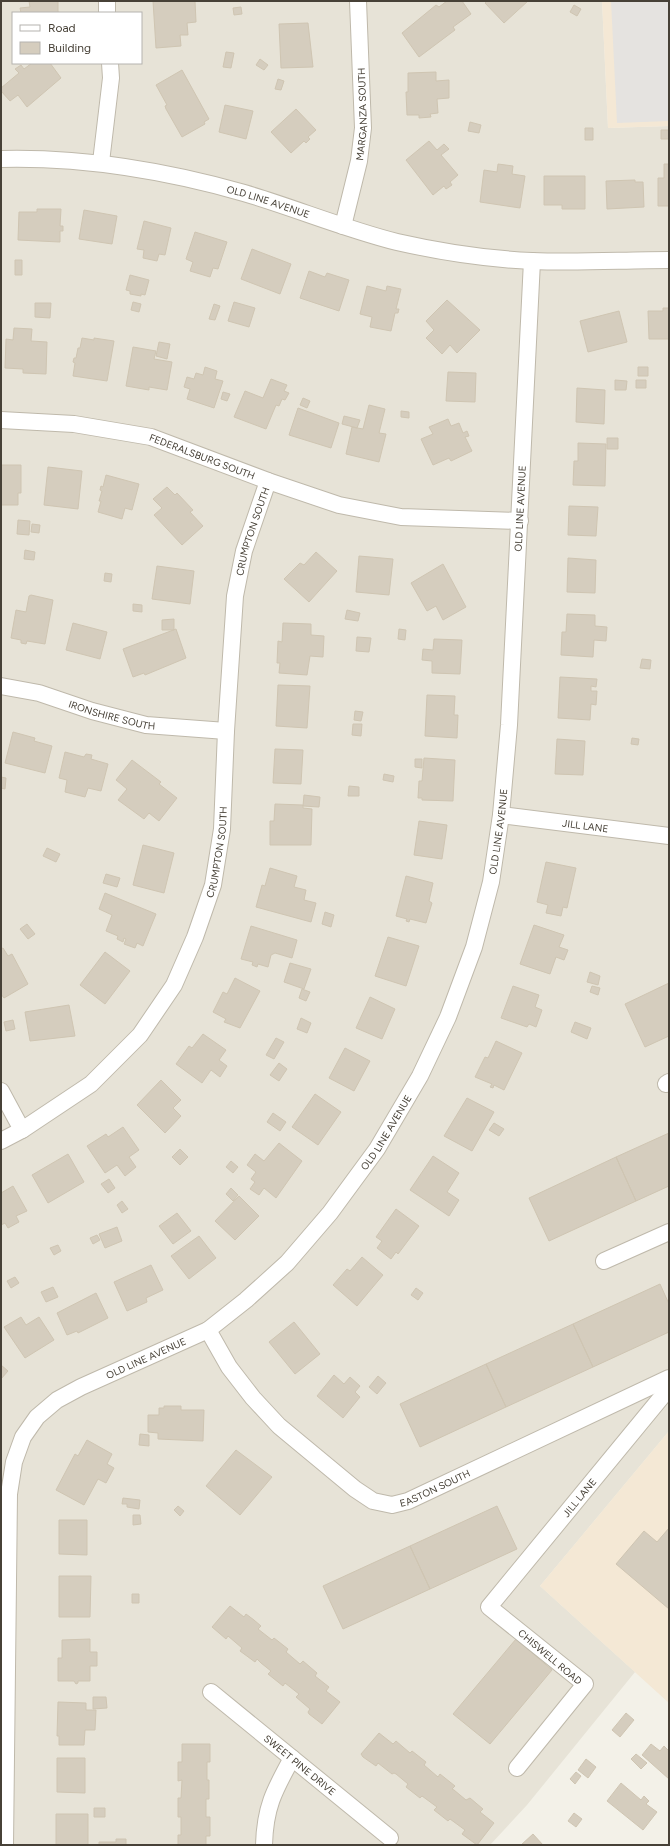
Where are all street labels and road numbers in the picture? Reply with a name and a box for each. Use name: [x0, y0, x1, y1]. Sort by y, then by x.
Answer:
street label: MARGANZA SOUTH: [353, 67, 370, 161]
street label: OLD LINE AVENUE: [225, 182, 312, 221]
street label: FEDERALSBURG SOUTH: [148, 430, 257, 482]
street label: OLD LINE AVENUE: [511, 465, 528, 552]
street label: CRUMPTON SOUTH: [233, 485, 272, 577]
street label: IRONSHIRE SOUTH: [67, 697, 156, 732]
street label: OLD LINE AVENUE: [486, 788, 510, 875]
street label: CRUMPTON SOUTH: [203, 806, 229, 899]
street label: JILL LANE: [562, 816, 609, 835]
street label: OLD LINE AVENUE: [357, 1092, 414, 1172]
street label: OLD LINE AVENUE: [104, 1334, 188, 1382]
street label: EASTON SOUTH: [398, 1466, 472, 1509]
street label: JILL LANE: [559, 1475, 599, 1519]
street label: CHISWELL ROAD: [515, 1626, 585, 1688]
street label: SWEET PINE DRIVE: [262, 1732, 339, 1798]

